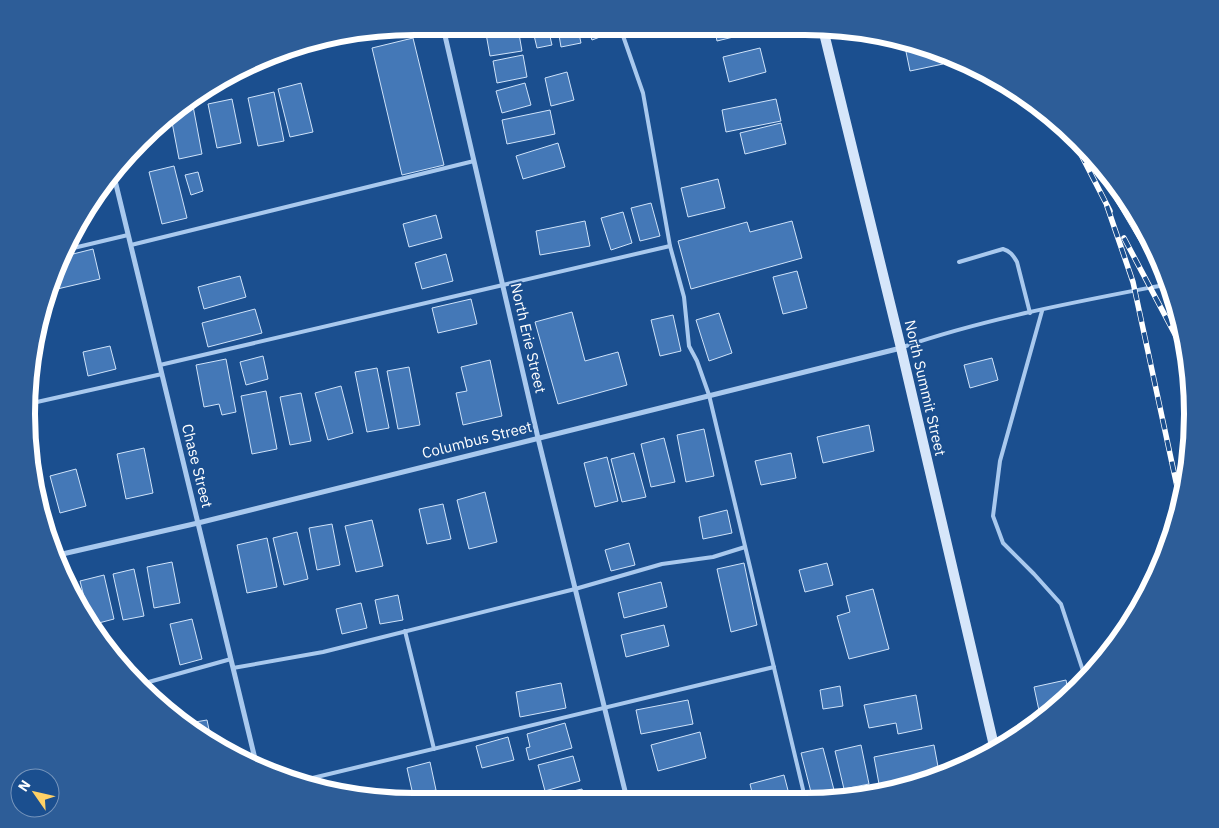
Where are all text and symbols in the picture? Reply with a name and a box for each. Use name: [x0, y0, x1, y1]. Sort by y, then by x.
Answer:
street label: North Erie Street: [507, 281, 550, 395]
street label: North Summit Street: [901, 318, 950, 458]
street label: Columbus Street: [420, 417, 534, 462]
street label: Chase Street: [178, 422, 217, 510]
north arrow: [10, 768, 60, 818]
text: N: [14, 776, 35, 795]

